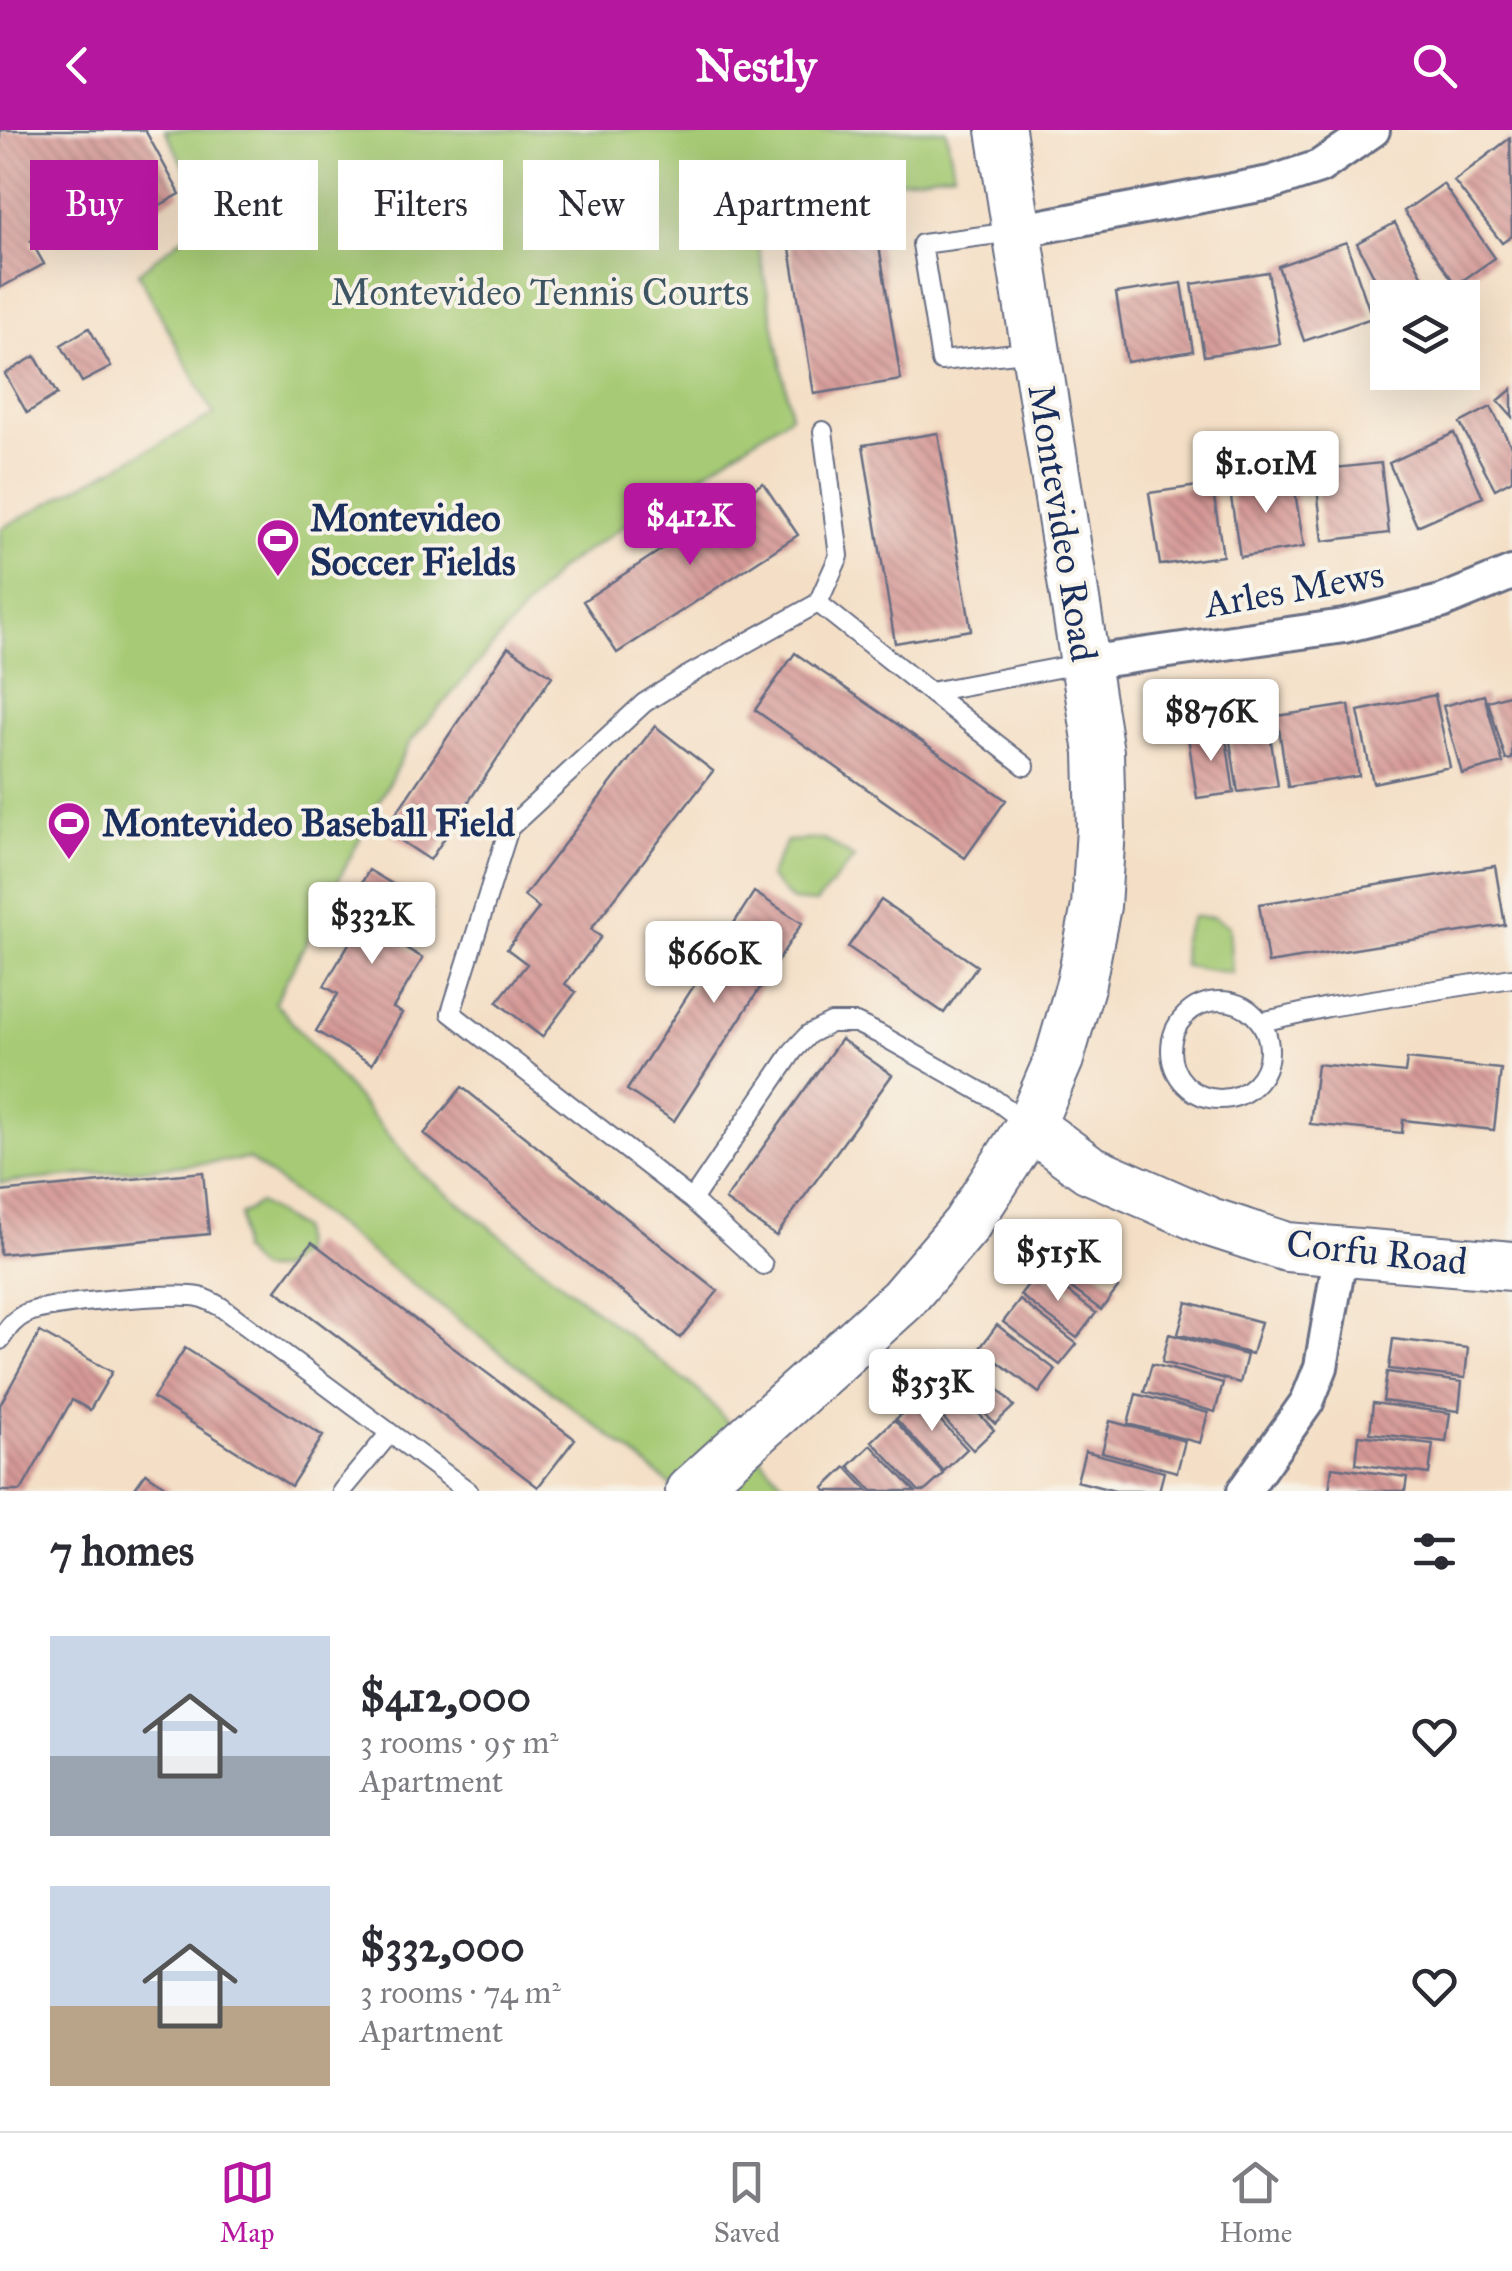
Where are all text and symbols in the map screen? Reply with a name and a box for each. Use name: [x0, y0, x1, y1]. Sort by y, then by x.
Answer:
icon: back: [50, 38, 105, 93]
text: Nestly: [695, 38, 817, 93]
icon: search: [1407, 38, 1462, 93]
chip: Buy: [30, 160, 158, 250]
chip: Rent: [178, 160, 318, 250]
chip: Filters: [338, 160, 503, 250]
chip: New: [523, 160, 659, 250]
chip: Apartment: [679, 160, 906, 250]
park label: Montevideo Tennis Courts: [331, 269, 749, 315]
map controls: [1370, 280, 1480, 390]
button: layers: [1370, 280, 1480, 390]
street label: Montevideo Road: [1018, 381, 1108, 665]
pin: $1.01M: [1185, 431, 1347, 516]
text: $1.01M: [1215, 444, 1317, 483]
pin: $412K: [620, 483, 760, 568]
place label: Montevideo Soccer Fields: [310, 495, 516, 585]
text: $412K: [646, 496, 734, 535]
sports icon: Montevideo Soccer Fields: [255, 517, 301, 578]
street label: Arles Mews: [1199, 551, 1387, 628]
pin: $876K: [1141, 679, 1281, 764]
text: $876K: [1165, 692, 1257, 731]
sports icon: Montevideo Baseball Field: [46, 800, 92, 861]
place label: Montevideo Baseball Field: [102, 800, 516, 846]
pin: $332K: [302, 882, 442, 967]
text: $332K: [330, 895, 414, 934]
pin: $660K: [644, 921, 784, 1006]
text: $660K: [667, 934, 761, 973]
pin: $515K: [988, 1219, 1128, 1304]
street label: Corfu Road: [1284, 1220, 1470, 1284]
text: $515K: [1016, 1232, 1100, 1271]
pin: $353K: [862, 1349, 1002, 1434]
text: $353K: [891, 1362, 973, 1401]
icon: filters: [1407, 1524, 1462, 1579]
text: 7 homes: [50, 1525, 194, 1577]
text: $412,000: [360, 1671, 531, 1723]
icon: home: [130, 1676, 250, 1796]
icon: heart: [1407, 1709, 1462, 1764]
text: 3 rooms · 95 m²: [360, 1723, 559, 1762]
text: Apartment: [360, 1762, 503, 1801]
text: $332,000: [360, 1921, 525, 1973]
icon: home: [130, 1926, 250, 2046]
icon: heart: [1407, 1959, 1462, 2014]
text: 3 rooms · 74 m²: [360, 1973, 561, 2012]
text: Apartment: [360, 2012, 503, 2051]
tab: Map: [220, 2155, 275, 2250]
tab: Saved: [714, 2155, 780, 2250]
tab: Home: [1219, 2155, 1292, 2250]

